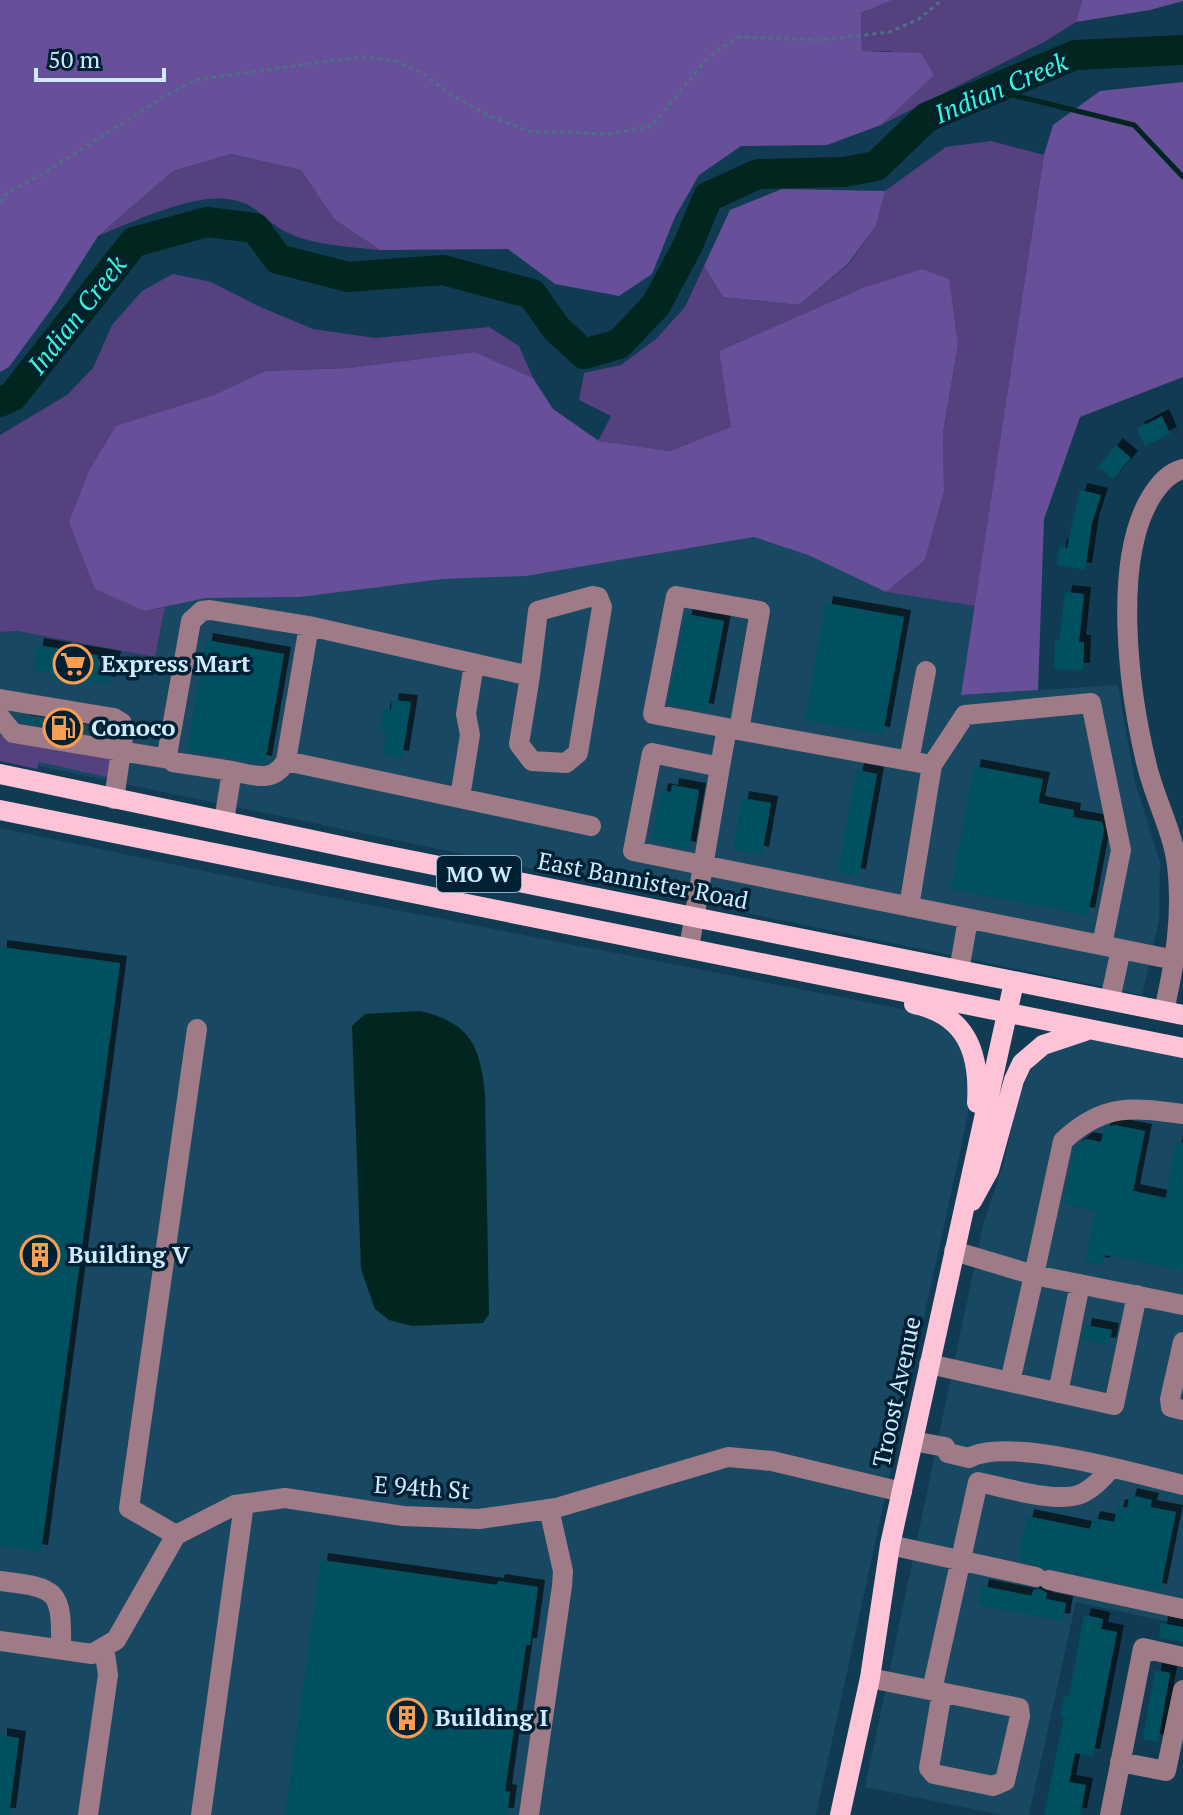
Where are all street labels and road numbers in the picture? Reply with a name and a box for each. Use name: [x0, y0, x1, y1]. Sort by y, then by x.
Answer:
street label: East Bannister Road: [535, 844, 751, 916]
road number: MO W: [437, 856, 521, 892]
street label: Troost Avenue: [864, 1314, 928, 1470]
street label: E 94th St: [373, 1468, 471, 1506]

